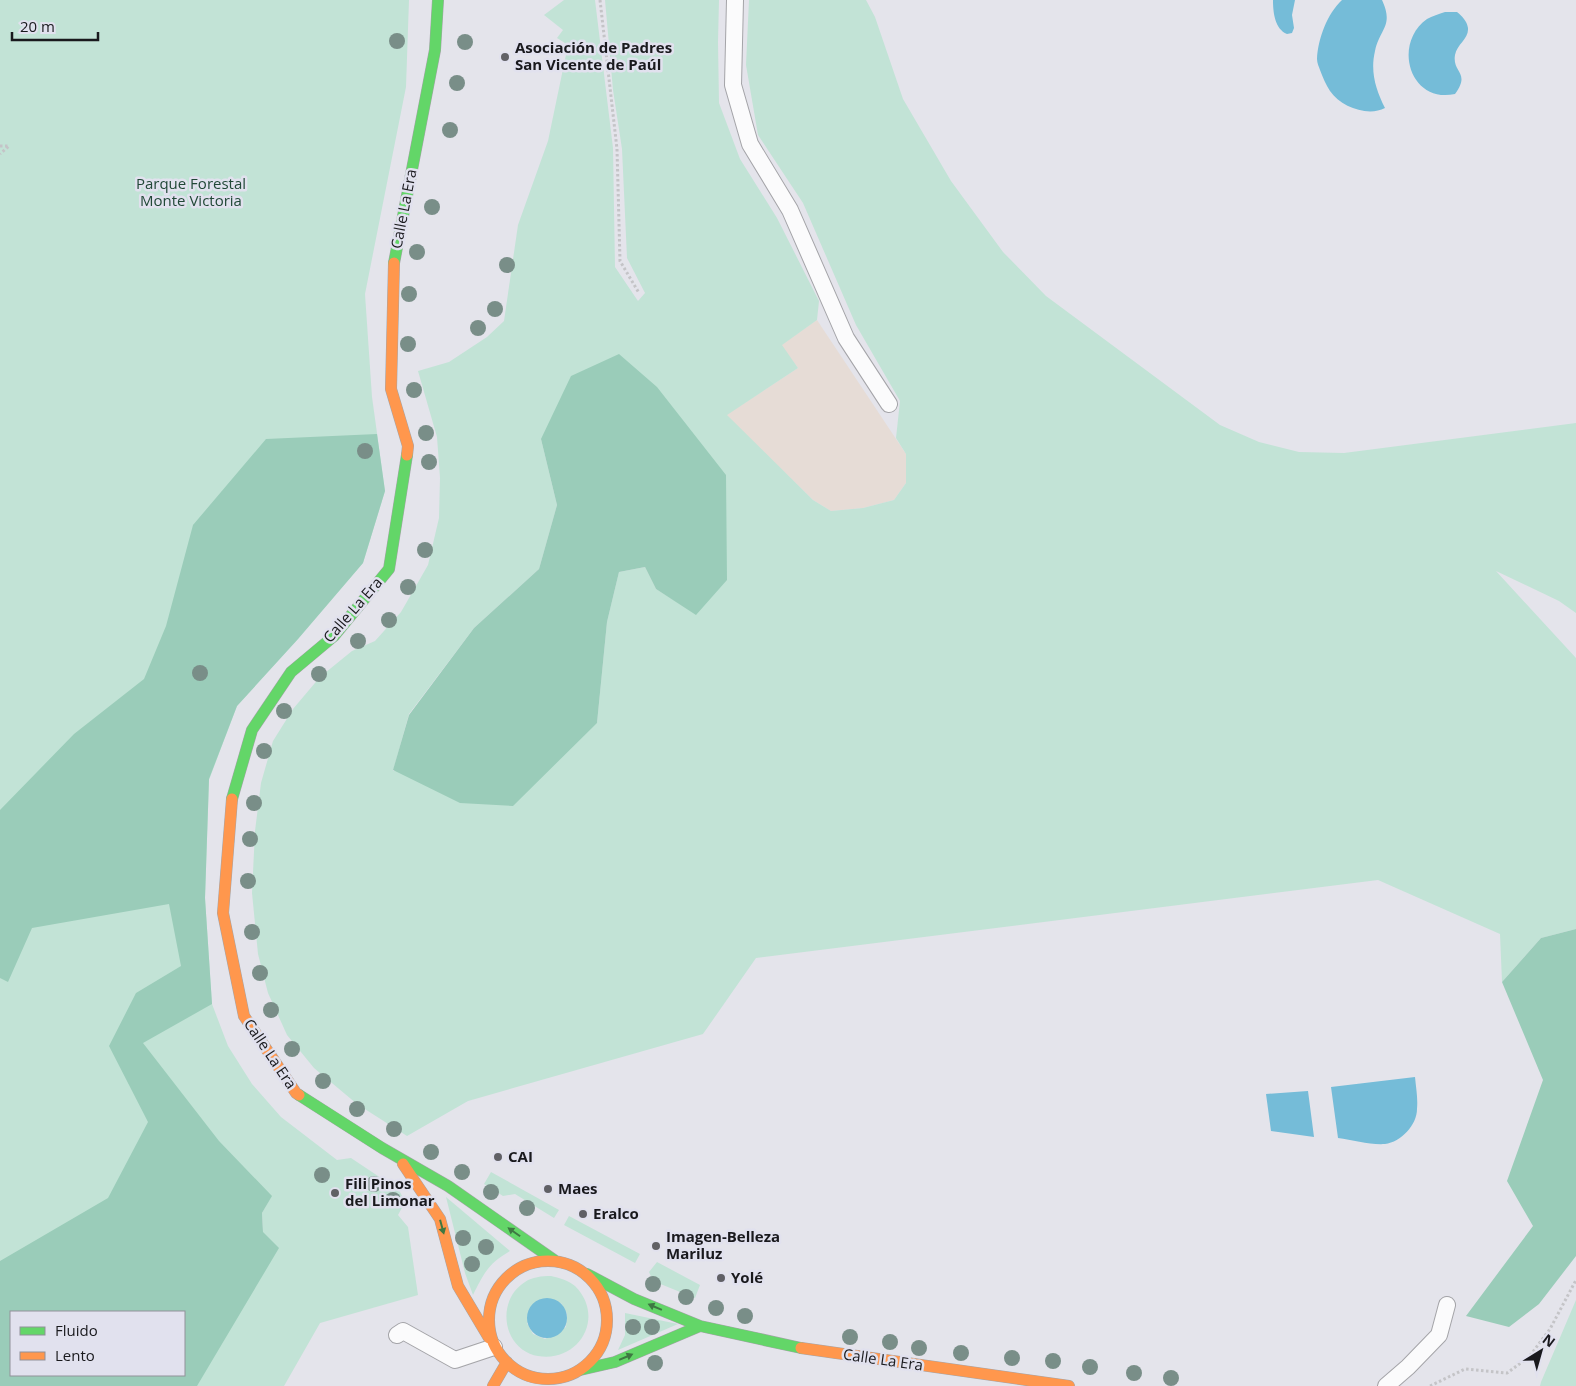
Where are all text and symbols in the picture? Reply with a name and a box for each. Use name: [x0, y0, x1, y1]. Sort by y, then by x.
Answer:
scale bar: [12, 10, 99, 42]
text: 20 m: [20, 16, 55, 36]
place label: Asociación de Padres San Vicente de Paúl: [515, 37, 672, 74]
marker: Asociación de Padres San Vicente de Paúl: [499, 51, 511, 63]
street label: Calle La Era: [386, 167, 421, 250]
park label: Parque Forestal Monte Victoria: [136, 173, 246, 210]
street label: Calle La Era: [318, 572, 386, 646]
street label: Calle La Era: [240, 1014, 302, 1092]
place label: CAI: [508, 1146, 533, 1166]
marker: CAI: [492, 1151, 504, 1163]
place label: Fili Pinos del Limonar: [345, 1173, 435, 1210]
place label: Maes: [558, 1178, 598, 1198]
marker: Maes: [542, 1183, 554, 1195]
marker: Fili Pinos del Limonar: [329, 1187, 341, 1199]
place label: Eralco: [593, 1203, 639, 1223]
marker: Eralco: [577, 1208, 589, 1220]
one-way arrow: [438, 1219, 446, 1234]
place label: Imagen-Belleza Mariluz: [666, 1226, 780, 1263]
one-way arrow: [507, 1227, 520, 1237]
marker: Imagen-Belleza Mariluz: [650, 1240, 662, 1252]
place label: Yolé: [731, 1267, 763, 1287]
marker: Yolé: [715, 1272, 727, 1284]
one-way arrow: [647, 1303, 662, 1311]
legend: [10, 1311, 185, 1376]
text: Fluido: [55, 1320, 98, 1340]
north arrow: [1516, 1326, 1566, 1376]
text: N: [1539, 1329, 1559, 1351]
street label: Calle La Era: [842, 1344, 924, 1375]
text: Lento: [55, 1345, 95, 1365]
one-way arrow: [619, 1353, 634, 1361]

